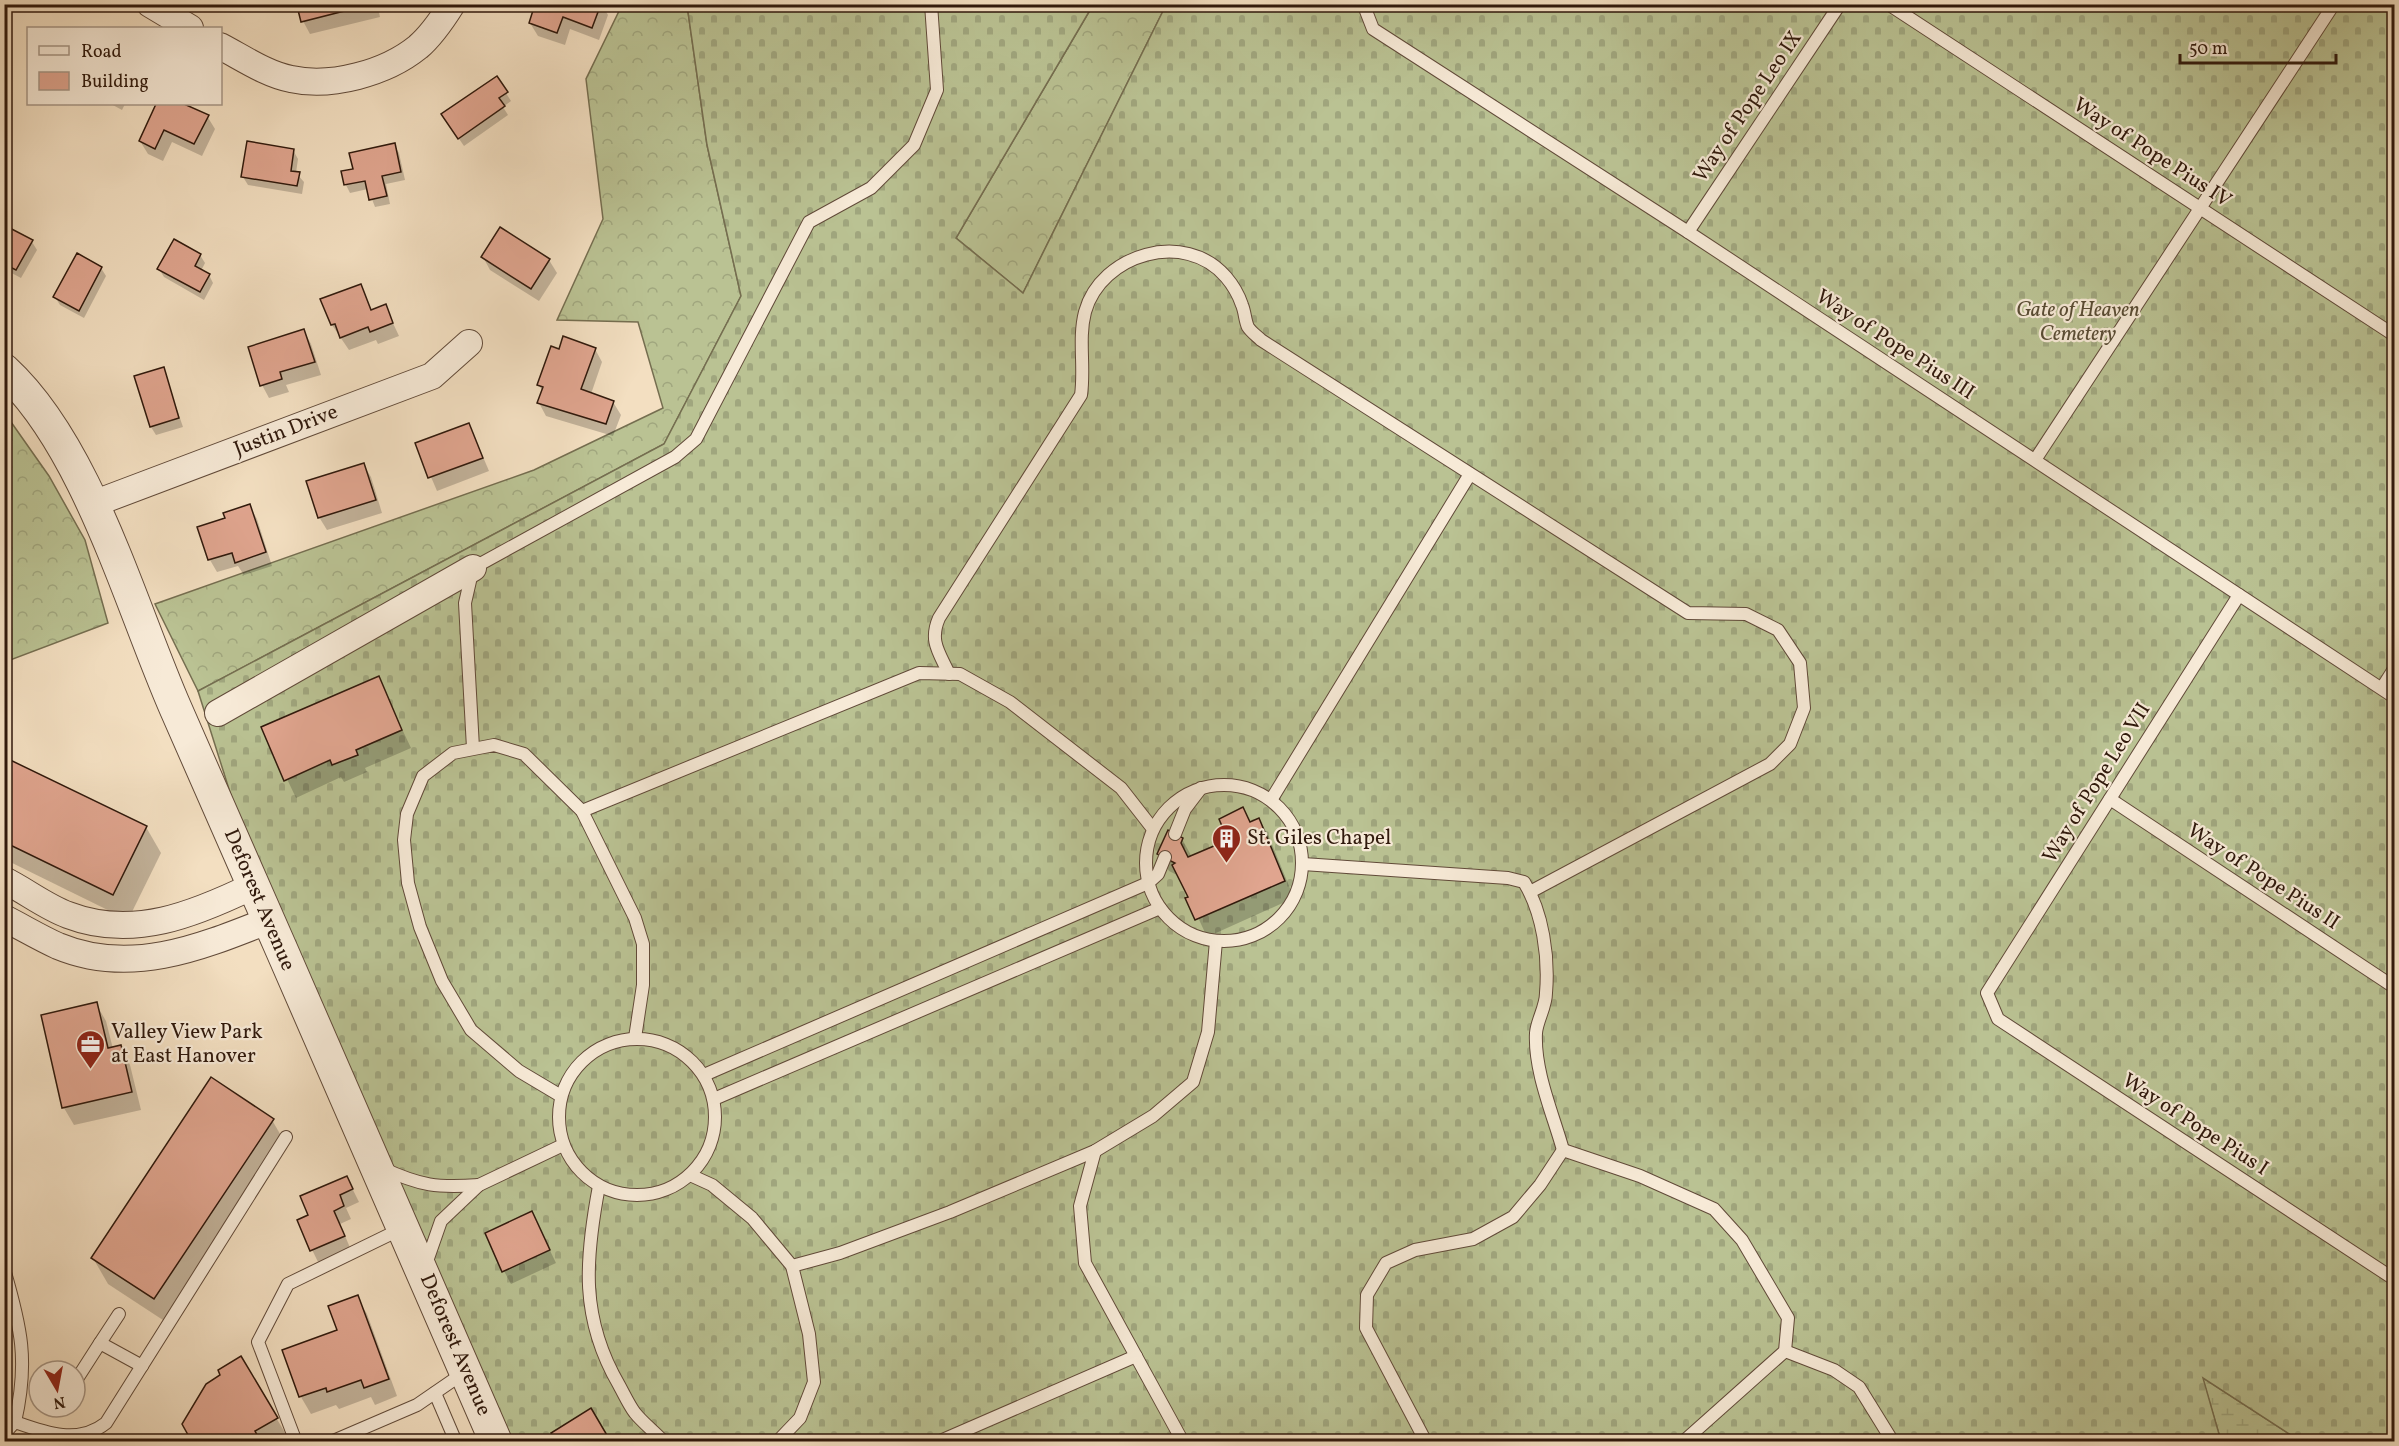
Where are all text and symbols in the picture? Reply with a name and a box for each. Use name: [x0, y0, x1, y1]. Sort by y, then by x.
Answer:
street label: Way of Pope Leo IX: [1687, 26, 1809, 188]
legend: [27, 27, 222, 105]
scale bar: [2180, 27, 2336, 65]
text: 50 m: [2189, 37, 2228, 62]
text: Road: [81, 40, 122, 65]
text: Building: [81, 70, 149, 95]
street label: Way of Pope Pius IV: [2067, 91, 2237, 215]
street label: Way of Pope Pius III: [1810, 283, 1980, 407]
park label: Gate of Heaven Cemetery: [2016, 296, 2140, 349]
street label: Justin Drive: [230, 398, 342, 464]
street label: Way of Pope Leo VII: [2036, 697, 2158, 869]
street label: Way of Pope Pius II: [2181, 817, 2345, 937]
building icon: St. Giles Chapel: [1210, 822, 1242, 864]
place label: St. Giles Chapel: [1247, 824, 1391, 853]
street label: Deforest Avenue: [216, 825, 302, 976]
place label: Valley View Park at East Hanover: [111, 1018, 263, 1071]
office icon: Valley View Park at East Hanover: [74, 1028, 106, 1070]
street label: Way of Pope Pius I: [2116, 1067, 2274, 1183]
street label: Deforest Avenue: [412, 1270, 498, 1421]
north arrow: [27, 1359, 87, 1419]
text: N: [51, 1390, 67, 1414]

